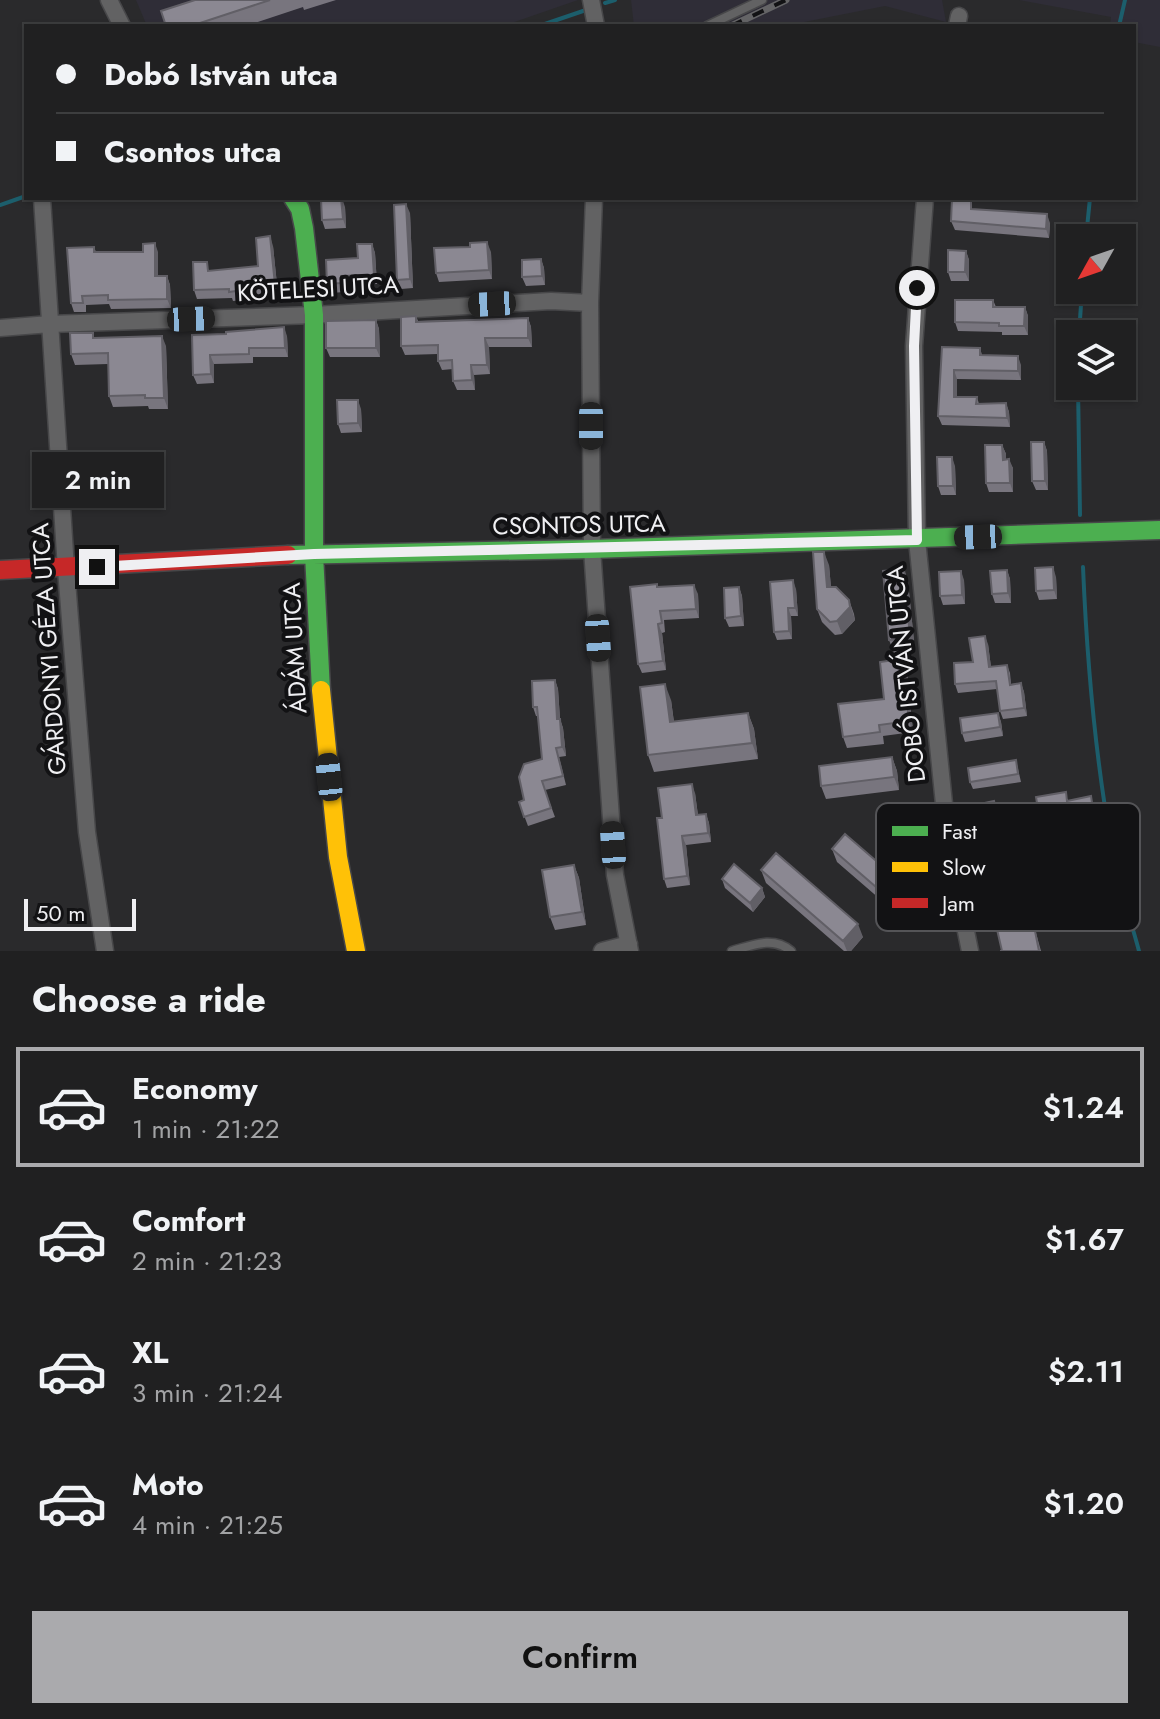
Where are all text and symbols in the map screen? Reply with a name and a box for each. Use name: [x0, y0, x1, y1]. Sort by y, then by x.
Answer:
text: Dobó István utca: [104, 53, 338, 96]
text: Csontos utca: [104, 130, 281, 173]
north arrow: [1056, 224, 1136, 304]
map controls: [1056, 224, 1136, 400]
street label: KÖTELESI UTCA: [236, 267, 400, 310]
route start: [899, 270, 935, 306]
car: [467, 291, 517, 317]
car: [167, 306, 215, 332]
button: layers: [1056, 320, 1136, 400]
car: [579, 402, 603, 450]
callout: 2 min: [31, 451, 163, 507]
text: 2 min: [65, 461, 131, 499]
street label: CSONTOS UTCA: [492, 505, 666, 544]
street label: GÁRDONYI GÉZA UTCA: [22, 522, 75, 776]
car: [954, 524, 1002, 550]
route end: [79, 549, 115, 585]
street label: DOBÓ ISTVÁN UTCA: [877, 564, 934, 784]
street label: ÁDÁM UTCA: [274, 582, 315, 714]
car: [584, 613, 612, 663]
car: [315, 752, 343, 802]
legend: [876, 803, 1140, 931]
text: Fast: [942, 815, 978, 847]
car: [599, 820, 627, 870]
text: Slow: [942, 851, 986, 883]
text: Jam: [939, 887, 975, 919]
scale bar: [24, 895, 136, 931]
text: 50 m: [36, 897, 85, 929]
text: Choose a ride: [32, 973, 266, 1025]
text: Economy: [132, 1067, 258, 1110]
icon: car: [36, 1071, 108, 1143]
text: $1.24: [1043, 1086, 1124, 1129]
text: 1 min · 21:22: [132, 1110, 279, 1148]
text: Comfort: [132, 1199, 245, 1242]
icon: car: [36, 1203, 108, 1275]
text: $1.67: [1045, 1218, 1124, 1261]
text: 2 min · 21:23: [132, 1242, 282, 1280]
text: XL: [132, 1331, 168, 1374]
icon: car: [36, 1335, 108, 1407]
text: $2.11: [1048, 1350, 1124, 1393]
text: 3 min · 21:24: [132, 1374, 282, 1412]
text: Moto: [132, 1463, 204, 1506]
icon: car: [36, 1467, 108, 1539]
text: $1.20: [1043, 1482, 1124, 1525]
text: 4 min · 21:25: [132, 1506, 283, 1544]
button: Confirm: [32, 1611, 1128, 1703]

